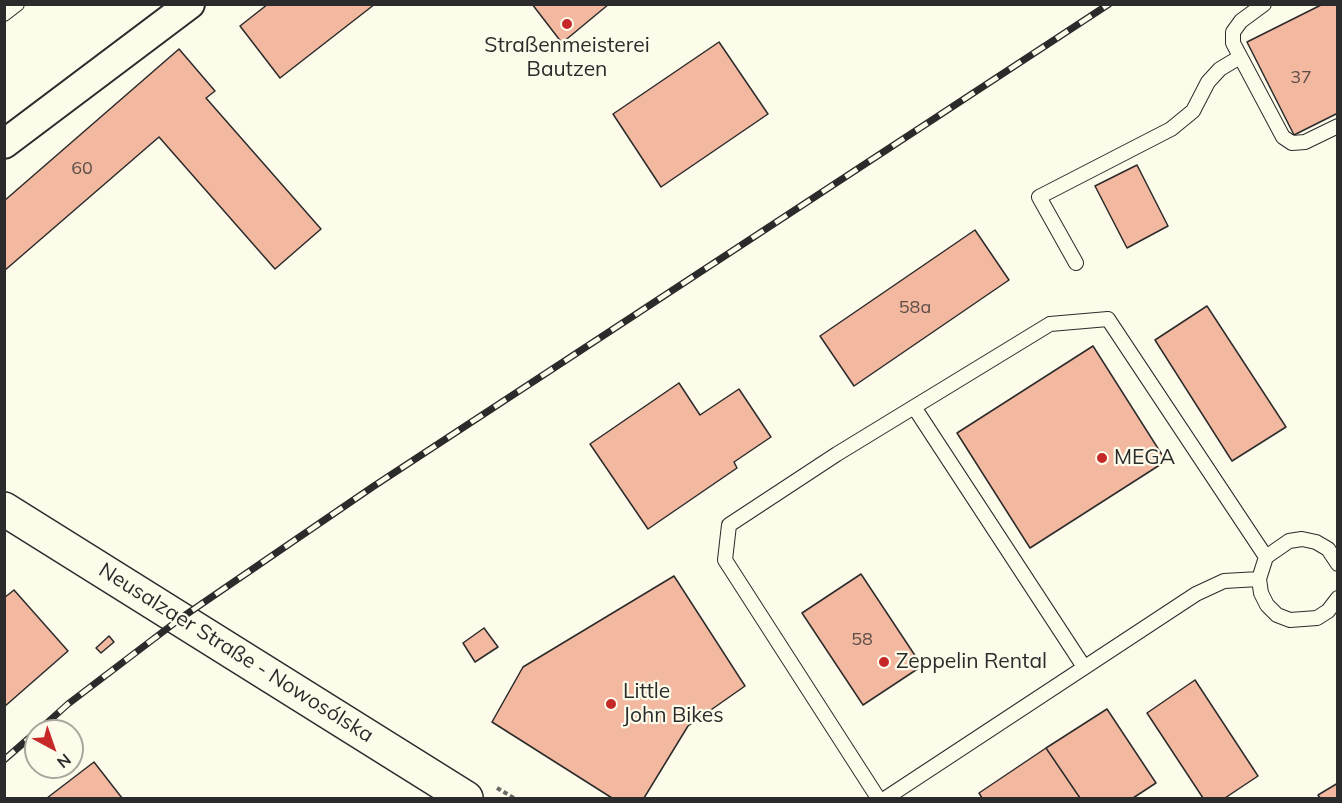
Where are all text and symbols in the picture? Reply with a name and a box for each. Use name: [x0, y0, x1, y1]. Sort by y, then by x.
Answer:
marker: Straßenmeisterei Bautzen: [560, 17, 574, 31]
place label: Straßenmeisterei Bautzen: [484, 33, 650, 83]
house number: 37: [1290, 67, 1312, 89]
house number: 60: [71, 158, 93, 180]
house number: 58a: [899, 297, 931, 319]
place label: MEGA: [1114, 445, 1175, 471]
marker: MEGA: [1095, 451, 1109, 465]
street label: Neusalzaer Straße - Nowosólska: [94, 558, 378, 748]
house number: 58: [851, 629, 873, 651]
place label: Zeppelin Rental: [896, 649, 1047, 675]
marker: Zeppelin Rental: [877, 655, 891, 669]
place label: Little John Bikes: [623, 679, 724, 729]
marker: Little John Bikes: [604, 697, 618, 711]
north arrow: [24, 719, 84, 779]
text: N: [53, 750, 75, 773]

